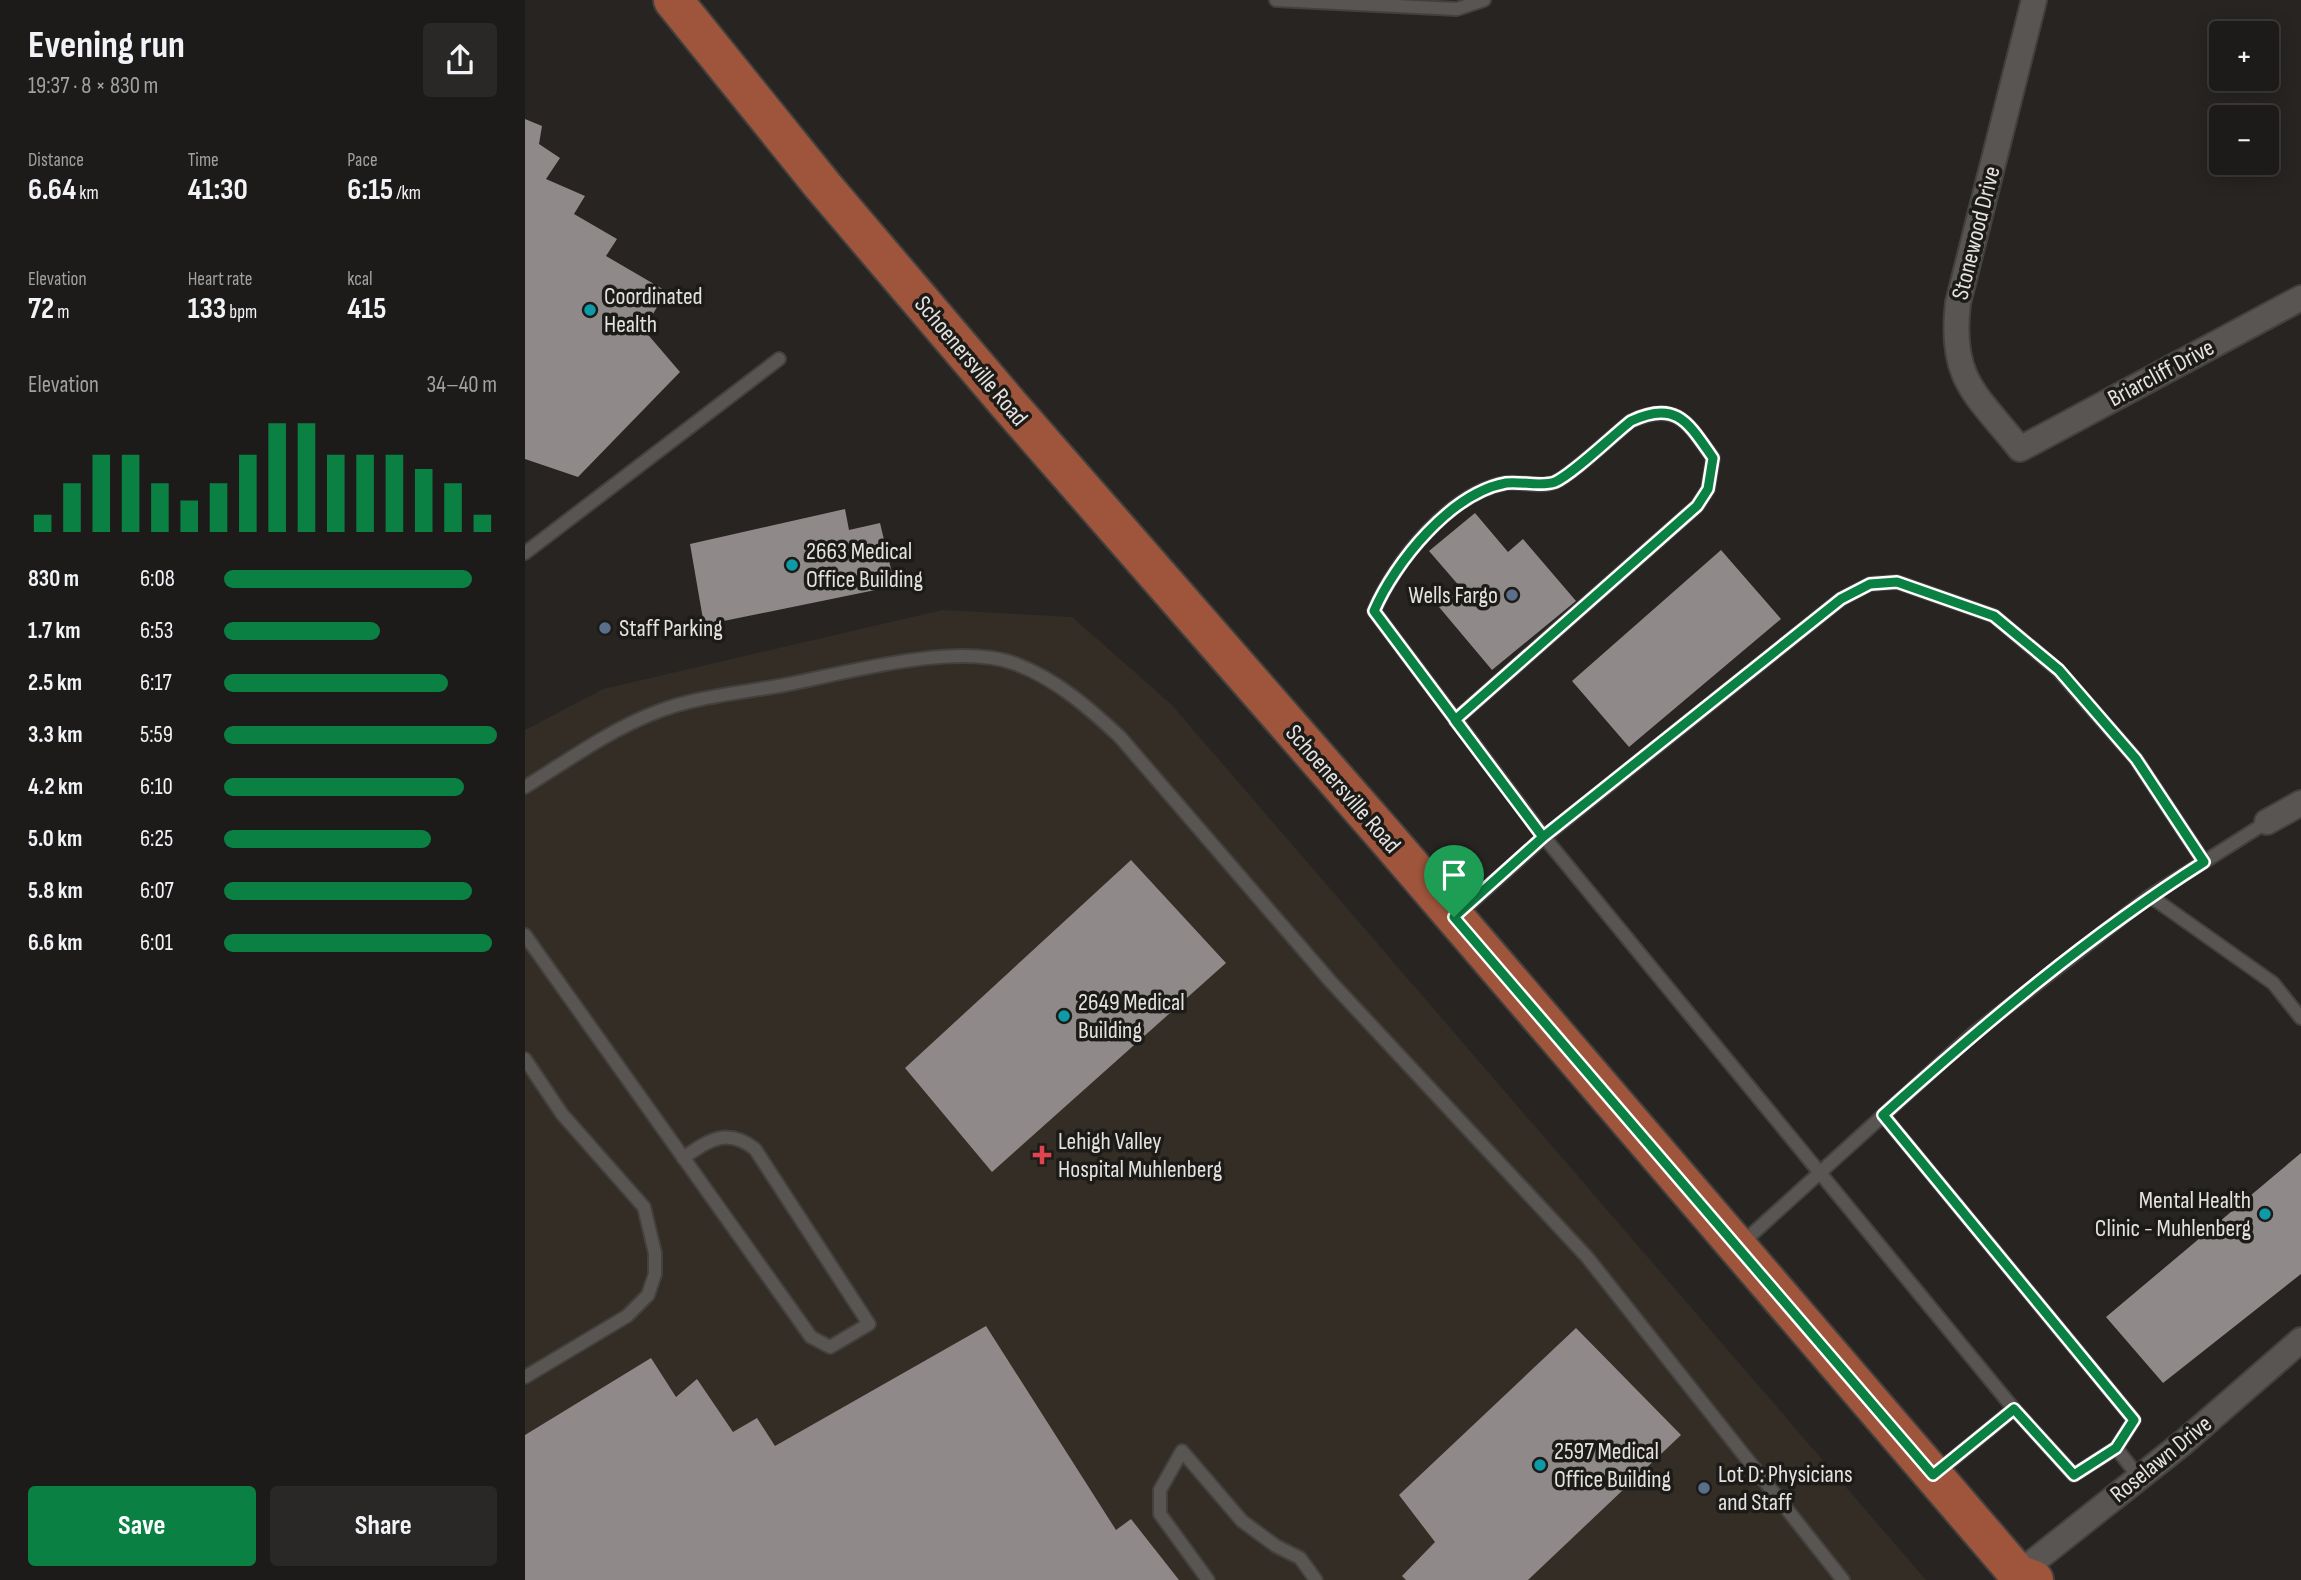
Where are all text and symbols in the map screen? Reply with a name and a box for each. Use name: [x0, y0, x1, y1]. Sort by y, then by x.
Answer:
map controls: [2209, 21, 2279, 175]
button: +: [2209, 21, 2279, 91]
text: Evening run: [28, 23, 185, 68]
button: share: [423, 23, 497, 97]
text: 19:37 · 8 × 830 m: [28, 72, 158, 100]
button: −: [2209, 105, 2279, 175]
text: Distance: [28, 149, 84, 172]
text: Time: [188, 149, 219, 172]
text: Pace: [347, 149, 378, 172]
street label: Stonewood Drive: [1945, 163, 2007, 303]
text: 6.64: [28, 172, 76, 208]
text: 41:30: [188, 172, 248, 208]
text: 6:15: [347, 172, 393, 208]
text: km: [76, 182, 99, 205]
text: /km: [393, 182, 421, 205]
text: Elevation: [28, 268, 87, 291]
text: Heart rate: [188, 268, 253, 291]
text: kcal: [347, 268, 372, 291]
place label: Coordinated Health: [604, 282, 703, 339]
street label: Schoenersville Road: [908, 290, 1034, 432]
text: 72: [28, 291, 54, 327]
text: 133: [188, 291, 226, 327]
text: 415: [347, 291, 386, 327]
text: m: [54, 301, 69, 324]
text: bpm: [226, 301, 257, 324]
marker: Coordinated Health: [582, 302, 598, 318]
street label: Briarcliff Drive: [2103, 333, 2219, 413]
text: Elevation: [28, 371, 99, 399]
text: 34–40 m: [427, 371, 497, 399]
place label: 2663 Medical Office Building: [806, 537, 923, 594]
marker: 2663 Medical Office Building: [784, 557, 800, 573]
text: 830 m: [28, 565, 79, 593]
text: 6:08: [140, 565, 175, 593]
place label: Wells Fargo: [1408, 581, 1498, 610]
marker: Wells Fargo: [1504, 587, 1520, 603]
place label: Staff Parking: [619, 614, 723, 643]
text: 1.7 km: [28, 617, 81, 645]
text: 6:53: [140, 617, 173, 645]
marker: Staff Parking: [597, 620, 613, 636]
text: 2.5 km: [28, 669, 82, 697]
text: 6:17: [140, 669, 172, 697]
street label: Schoenersville Road: [1279, 719, 1407, 859]
text: 3.3 km: [28, 721, 82, 749]
text: 5:59: [140, 721, 173, 749]
text: 4.2 km: [28, 773, 83, 801]
text: 6:10: [140, 773, 173, 801]
text: 5.0 km: [28, 825, 82, 853]
text: 6:25: [140, 825, 173, 853]
pin: [1424, 845, 1484, 917]
icon: arrive: [1435, 856, 1473, 894]
text: 5.8 km: [28, 877, 83, 905]
text: 6:07: [140, 877, 174, 905]
text: 6.6 km: [28, 929, 83, 957]
text: 6:01: [140, 929, 173, 957]
place label: 2649 Medical Building: [1078, 988, 1185, 1045]
marker: 2649 Medical Building: [1056, 1008, 1072, 1024]
place label: Lehigh Valley Hospital Muhlenberg: [1058, 1127, 1222, 1184]
marker: Lehigh Valley Hospital Muhlenberg: [1032, 1145, 1052, 1165]
place label: Mental Health Clinic - Muhlenberg: [2095, 1186, 2251, 1243]
marker: Mental Health Clinic - Muhlenberg: [2257, 1206, 2273, 1222]
street label: Roselawn Drive: [2104, 1409, 2218, 1509]
place label: 2597 Medical Office Building: [1554, 1437, 1671, 1494]
marker: 2597 Medical Office Building: [1532, 1457, 1548, 1473]
place label: Lot D: Physicians and Staff: [1718, 1460, 1853, 1517]
marker: Lot D: Physicians and Staff: [1696, 1480, 1712, 1496]
button: Save: [28, 1486, 256, 1566]
button: Share: [270, 1486, 497, 1566]

